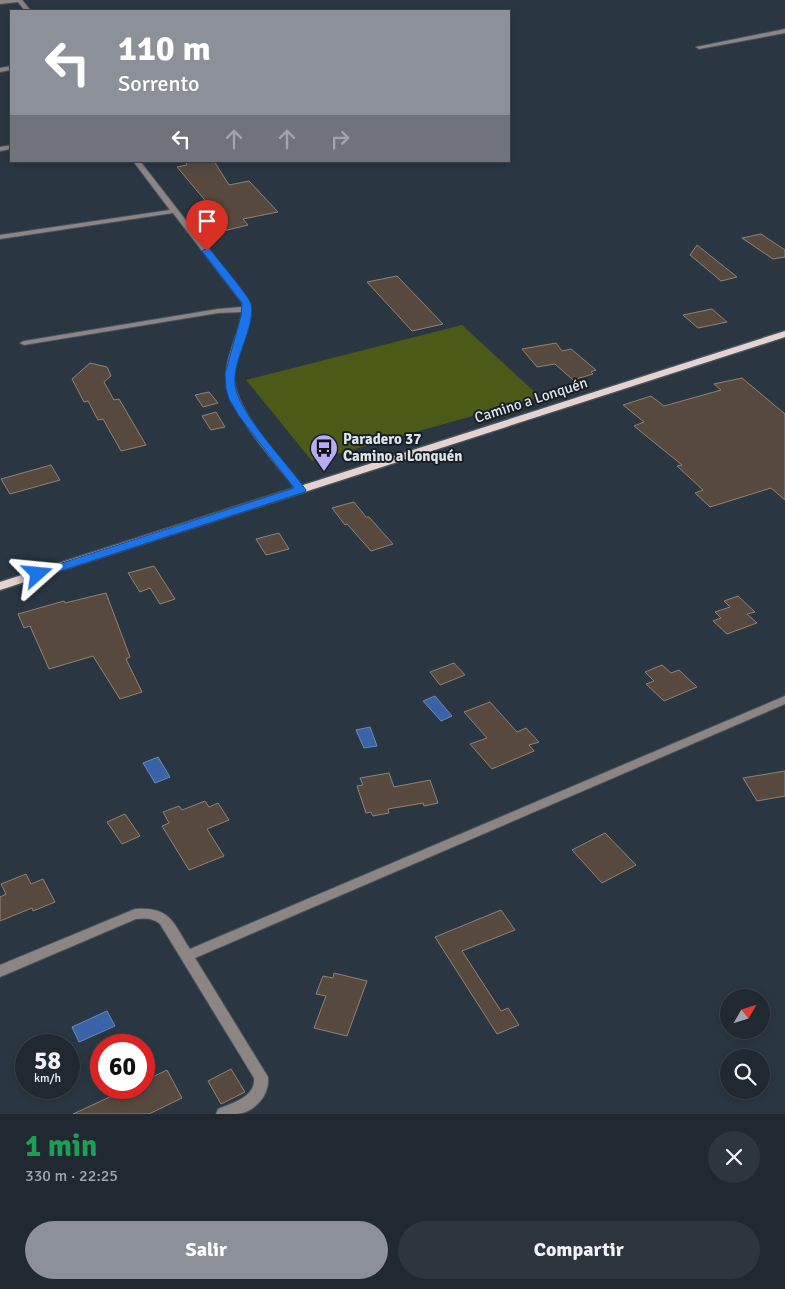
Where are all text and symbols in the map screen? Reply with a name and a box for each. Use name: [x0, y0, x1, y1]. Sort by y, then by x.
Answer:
text: 110 m: [118, 27, 211, 70]
icon: left: [35, 30, 100, 95]
text: Sorrento: [118, 70, 199, 97]
icon: left: [167, 125, 195, 153]
icon: ahead: [220, 125, 248, 153]
icon: ahead: [273, 125, 301, 153]
icon: right: [326, 125, 354, 153]
pin: [186, 200, 228, 251]
icon: arrive: [193, 207, 221, 235]
street label: Camino a Lonquén: [472, 373, 590, 427]
place label: Paradero 37 Camino a Lonquén: [343, 430, 462, 465]
bus stop icon: Paradero 37 Camino a Lonquén: [309, 433, 339, 472]
position arrow: [11, 547, 63, 599]
north arrow: [720, 989, 770, 1039]
map controls: [720, 989, 770, 1099]
speed limit sign: 60: [90, 1034, 155, 1099]
text: 58: [34, 1045, 61, 1076]
button: search: [720, 1049, 770, 1099]
text: km/h: [34, 1071, 61, 1086]
text: 1 min: [25, 1128, 97, 1165]
button: close: [708, 1131, 760, 1183]
text: 330 m · 22:25: [25, 1166, 118, 1186]
button: Salir: [25, 1221, 388, 1279]
button: Compartir: [398, 1221, 760, 1279]

